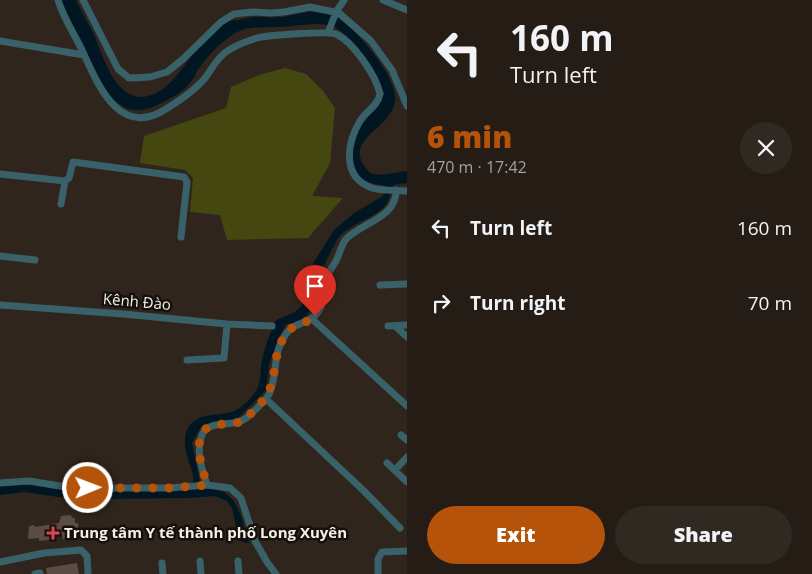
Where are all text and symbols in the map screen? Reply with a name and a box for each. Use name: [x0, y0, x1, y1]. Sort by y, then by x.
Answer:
text: 160 m: [510, 14, 614, 61]
icon: left: [427, 20, 492, 85]
text: Turn left: [510, 59, 597, 89]
text: 6 min: [427, 116, 512, 157]
button: close: [740, 122, 792, 174]
text: 470 m · 17:42: [427, 156, 527, 178]
icon: left: [427, 214, 455, 242]
text: Turn left: [470, 215, 552, 241]
text: 160 m: [737, 215, 792, 241]
pin: [294, 265, 336, 316]
icon: arrive: [301, 272, 329, 300]
street label: Kênh Đào: [102, 288, 172, 314]
icon: right: [427, 289, 455, 317]
text: Turn right: [470, 290, 565, 316]
text: 70 m: [748, 290, 792, 316]
position arrow: [61, 461, 113, 513]
button: Exit: [427, 506, 605, 564]
button: Share: [615, 506, 792, 564]
place label: Trung tâm Y tế thành phố Long Xuyên: [64, 522, 347, 542]
marker: Trung tâm Y tế thành phố Long Xuyên: [46, 526, 60, 540]

